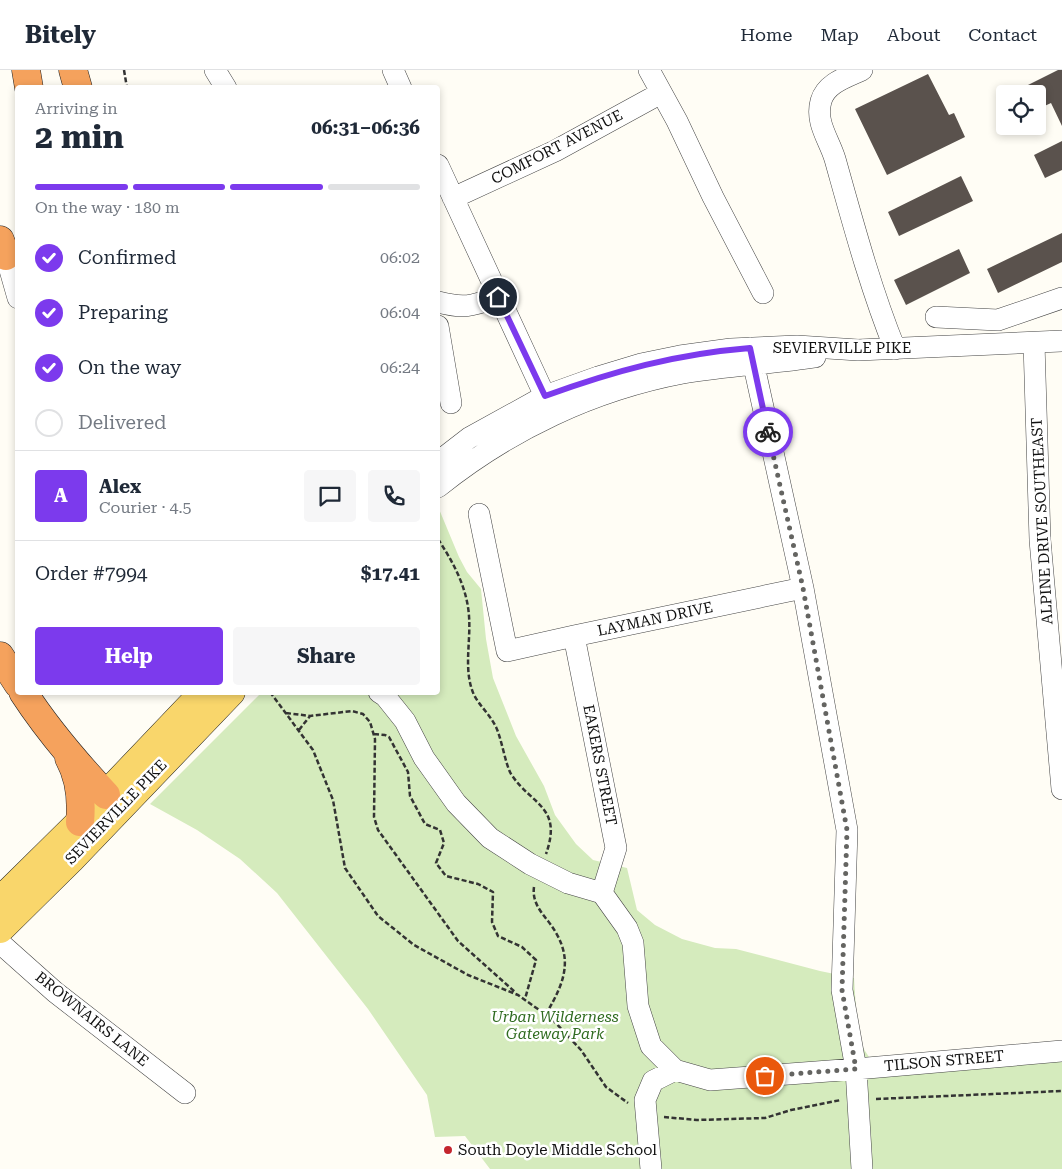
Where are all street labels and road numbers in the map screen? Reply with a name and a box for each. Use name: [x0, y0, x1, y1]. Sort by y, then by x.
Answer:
street label: COMFORT AVENUE: [488, 106, 626, 188]
street label: SEVIERVILLE PIKE: [773, 339, 911, 357]
street label: ALPINE DRIVE SOUTHEAST: [1028, 417, 1056, 625]
street label: LAYMAN DRIVE: [596, 598, 714, 640]
street label: EAKERS STREET: [579, 703, 621, 827]
street label: SEVIERVILLE PIKE: [61, 756, 171, 868]
street label: BROWNAIRS LANE: [32, 968, 152, 1070]
street label: TILSON STREET: [883, 1047, 1005, 1075]

